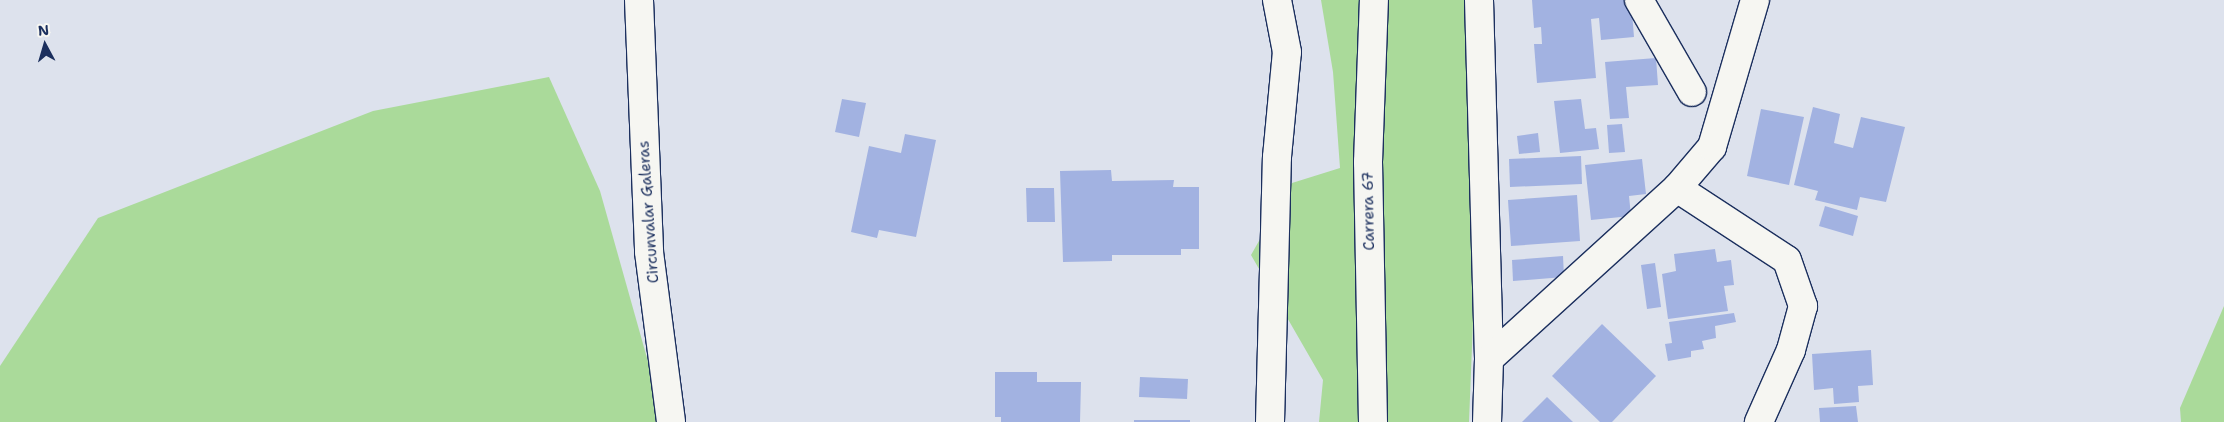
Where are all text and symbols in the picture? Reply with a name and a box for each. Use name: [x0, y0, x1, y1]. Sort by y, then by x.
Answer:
north arrow: [20, 20, 70, 70]
text: N: [37, 21, 50, 40]
street label: Circunvalar Galeras: [635, 140, 663, 284]
street label: Carrera 67: [1359, 171, 1379, 251]

